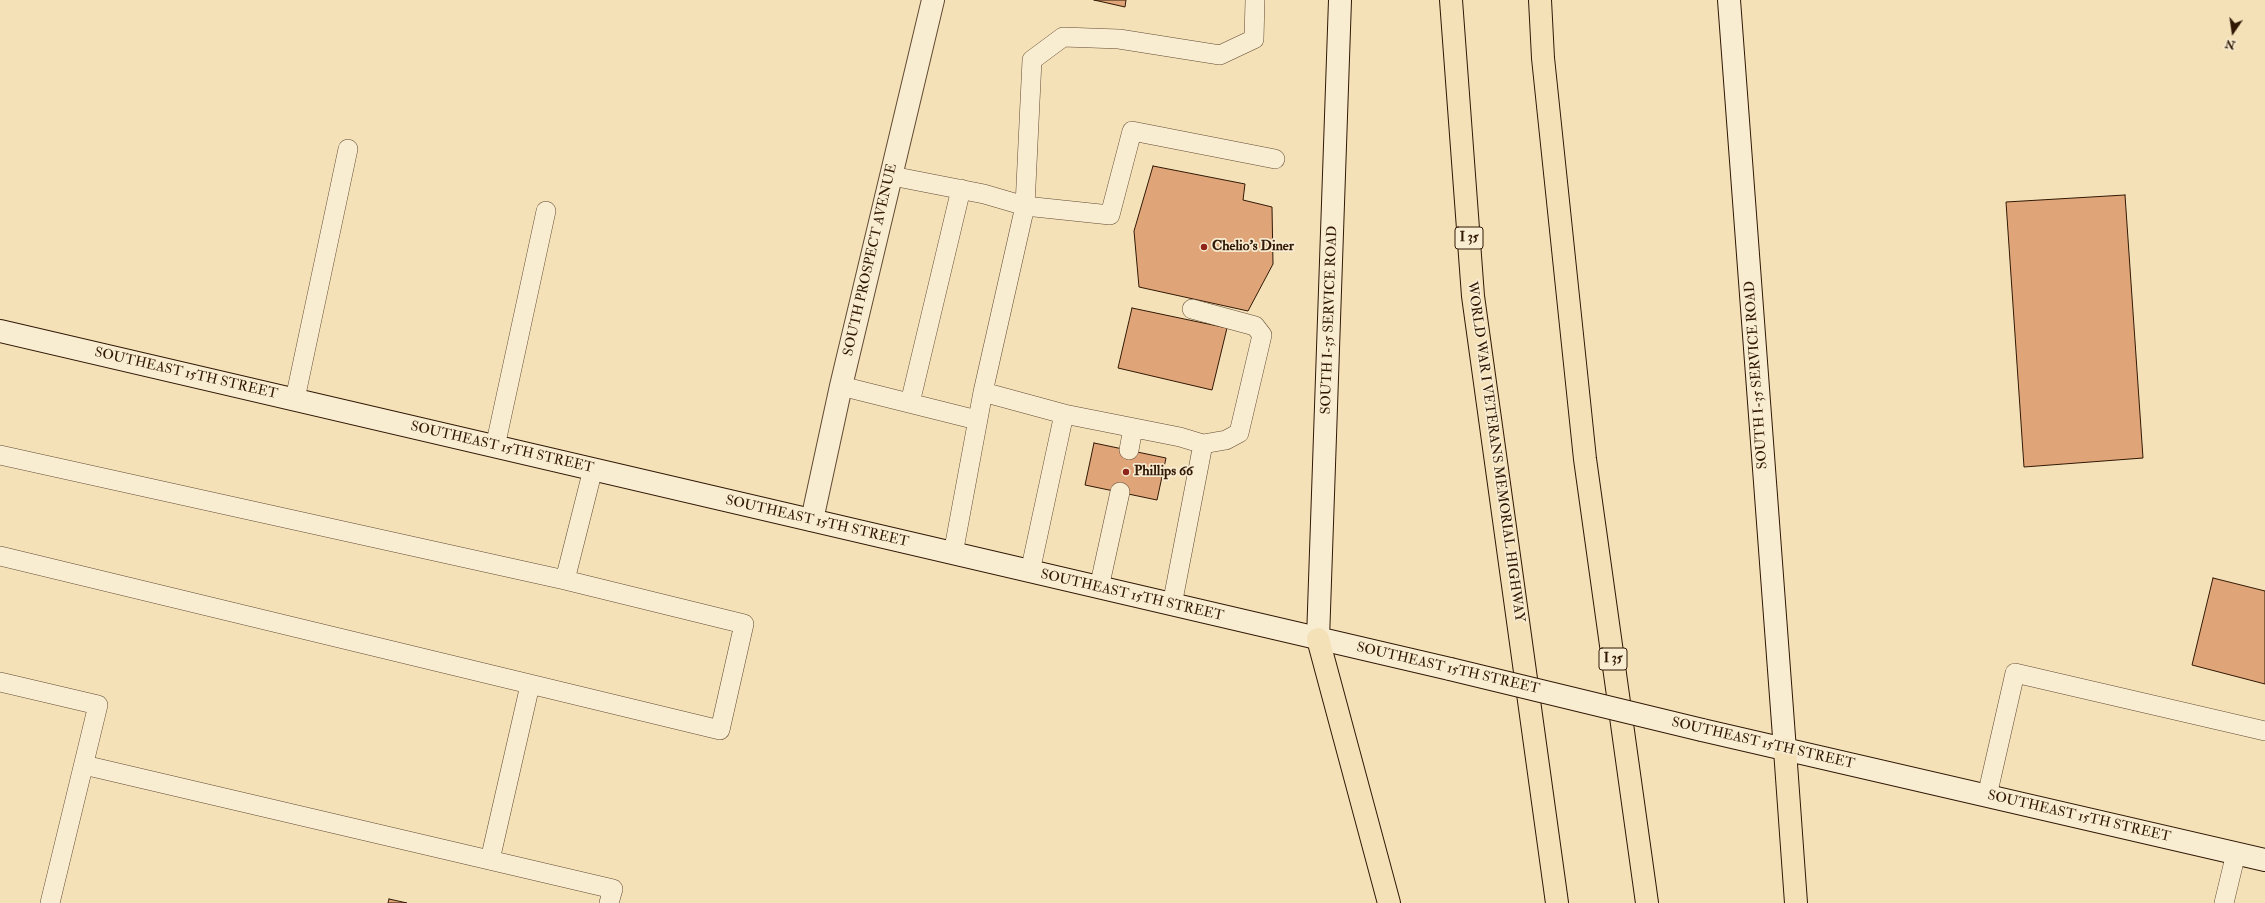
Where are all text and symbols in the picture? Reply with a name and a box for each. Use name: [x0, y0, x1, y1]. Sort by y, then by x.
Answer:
north arrow: [2213, 12, 2253, 52]
text: N: [2224, 37, 2236, 52]
street label: SOUTH PROSPECT AVENUE: [841, 162, 901, 358]
street label: SOUTH I-35 SERVICE ROAD: [1318, 225, 1342, 415]
road number: I 35: [1455, 227, 1483, 249]
place label: Chelio's Diner: [1212, 239, 1294, 255]
marker: Chelio's Diner: [1199, 242, 1209, 252]
street label: SOUTH I-35 SERVICE ROAD: [1742, 280, 1772, 470]
street label: WORLD WAR I VETERANS MEMORIAL HIGHWAY: [1463, 281, 1527, 623]
street label: SOUTHEAST 15TH STREET: [93, 345, 279, 403]
street label: SOUTHEAST 15TH STREET: [409, 419, 595, 477]
place label: Phillips 66: [1134, 464, 1193, 480]
marker: Phillips 66: [1121, 467, 1131, 477]
street label: SOUTHEAST 15TH STREET: [724, 493, 910, 551]
street label: SOUTHEAST 15TH STREET: [1039, 567, 1225, 625]
street label: SOUTHEAST 15TH STREET: [1355, 640, 1541, 698]
road number: I 35: [1599, 648, 1627, 670]
street label: SOUTHEAST 15TH STREET: [1670, 715, 1856, 773]
street label: SOUTHEAST 15TH STREET: [1986, 788, 2172, 846]

